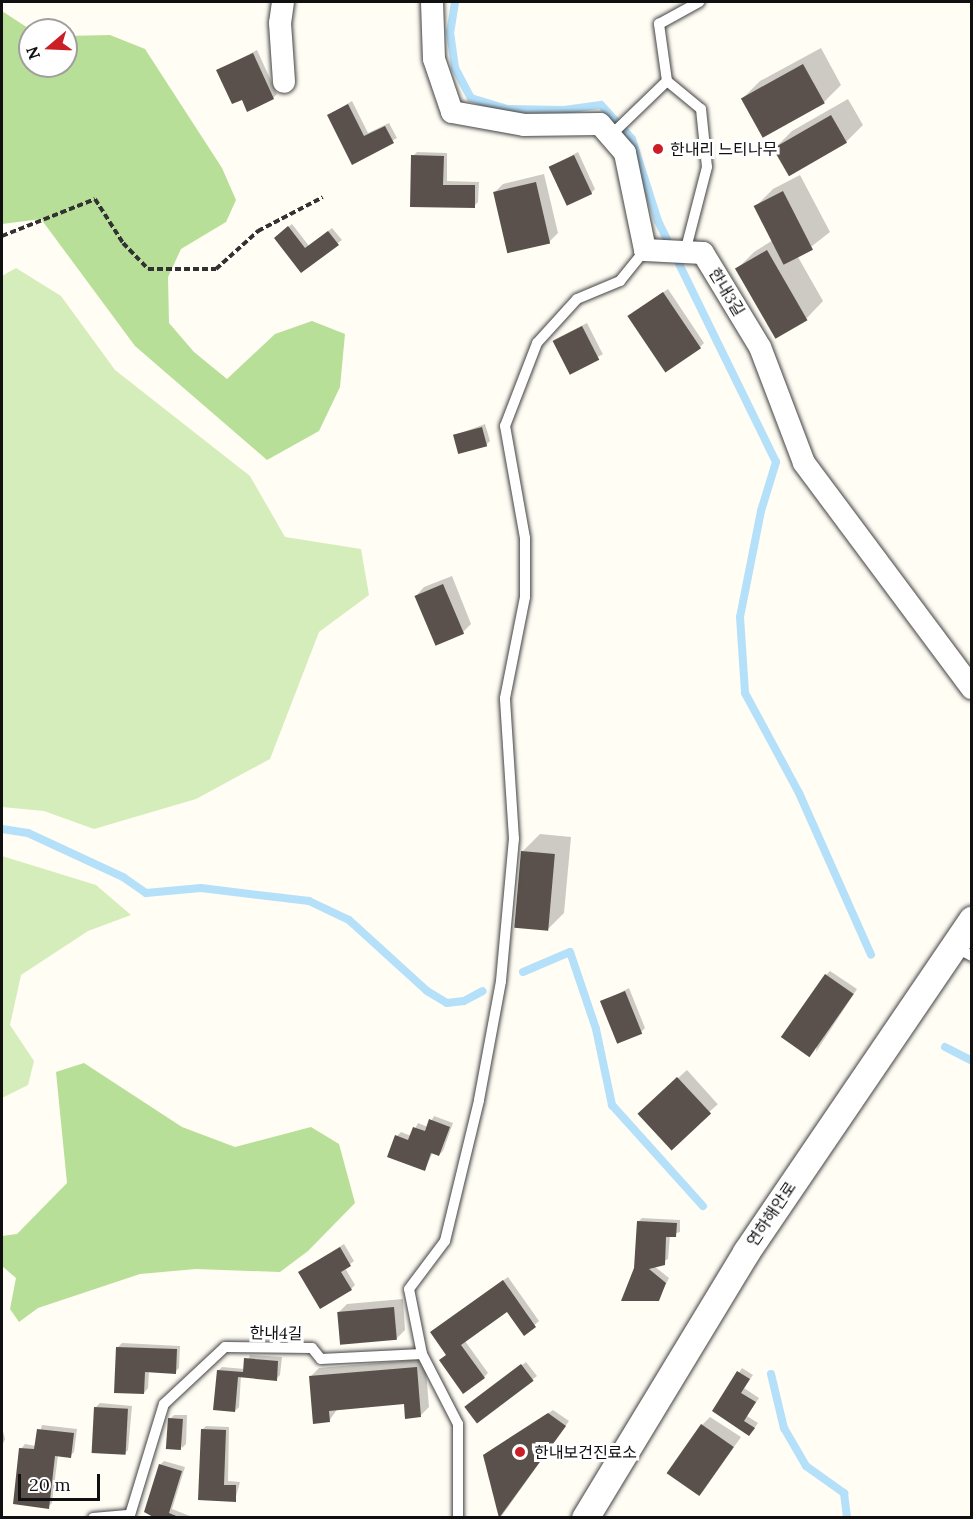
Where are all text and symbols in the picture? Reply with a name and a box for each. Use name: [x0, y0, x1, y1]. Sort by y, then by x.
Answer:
north arrow: [18, 18, 78, 78]
text: N: [21, 44, 44, 62]
place label: 한내리 느티나무: [670, 139, 777, 159]
marker: 한내리 느티나무: [651, 142, 665, 156]
street label: 한내3길: [705, 264, 749, 320]
street label: 연하해안로: [742, 1178, 800, 1250]
street label: 한내4길: [249, 1323, 303, 1343]
place label: 한내보건진료소: [534, 1442, 637, 1462]
marker: 한내보건진료소: [511, 1443, 529, 1461]
scale bar: [21, 1462, 104, 1500]
text: 20 m: [29, 1473, 71, 1496]

